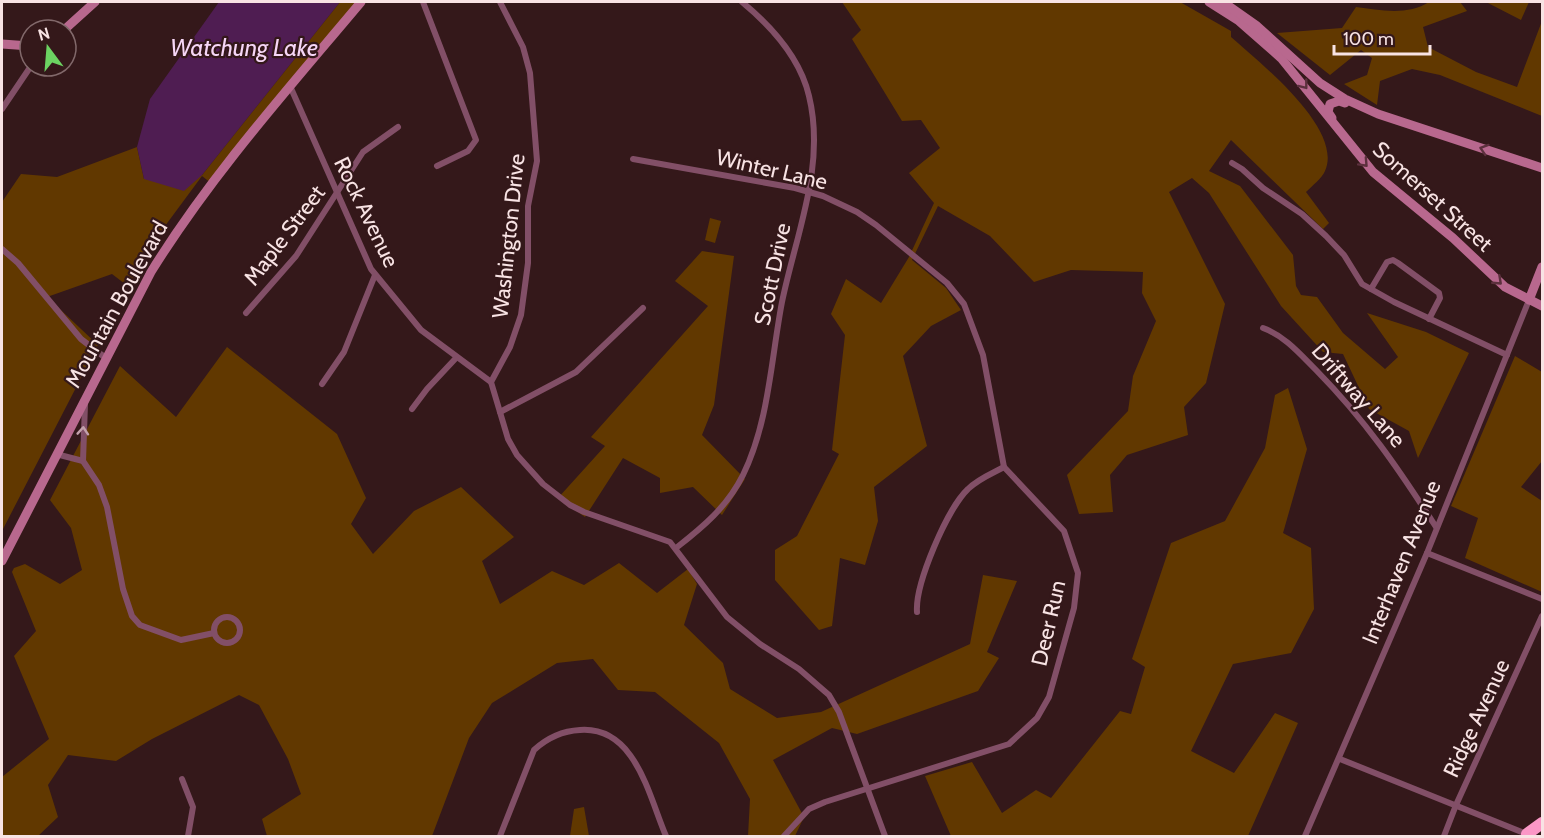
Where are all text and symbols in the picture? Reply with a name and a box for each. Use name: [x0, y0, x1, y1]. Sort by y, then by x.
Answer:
north arrow: [18, 18, 78, 78]
scale bar: [1334, 18, 1430, 56]
text: N: [36, 23, 52, 45]
text: 100 m: [1343, 28, 1394, 50]
water label: Watchung Lake: [170, 33, 318, 62]
one-way arrow: [1297, 79, 1308, 90]
street label: Somerset Street: [1367, 136, 1499, 258]
street label: Winter Lane: [714, 144, 830, 195]
one-way arrow: [1479, 144, 1490, 156]
street label: Washington Drive: [486, 152, 531, 320]
street label: Rock Avenue: [328, 153, 405, 272]
one-way arrow: [1357, 155, 1368, 166]
street label: Maple Street: [238, 179, 331, 291]
street label: Mountain Boulevard: [59, 216, 173, 392]
street label: Scott Drive: [748, 221, 796, 328]
one-way arrow: [1490, 273, 1501, 284]
street label: Driftway Lane: [1306, 338, 1411, 453]
one-way arrow: [76, 426, 89, 435]
street label: Interhaven Avenue: [1356, 476, 1447, 648]
street label: Deer Run: [1026, 578, 1071, 669]
street label: Ridge Avenue: [1437, 655, 1516, 781]

